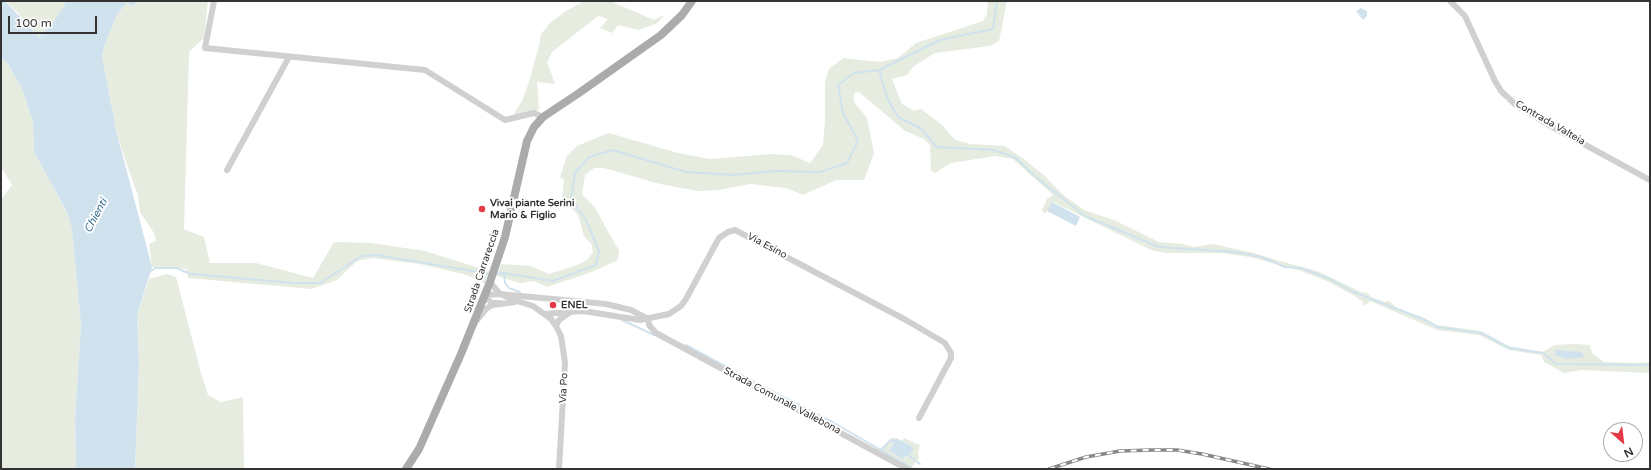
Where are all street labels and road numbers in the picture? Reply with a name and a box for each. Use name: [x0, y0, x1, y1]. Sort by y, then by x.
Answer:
street label: Contrada Valteia: [1513, 98, 1587, 148]
street label: Strada Carrareccia: [462, 228, 502, 314]
street label: Via Esino: [745, 231, 789, 261]
street label: Strada Comunale Vallebona: [721, 365, 843, 437]
street label: Via Po: [557, 373, 571, 403]

